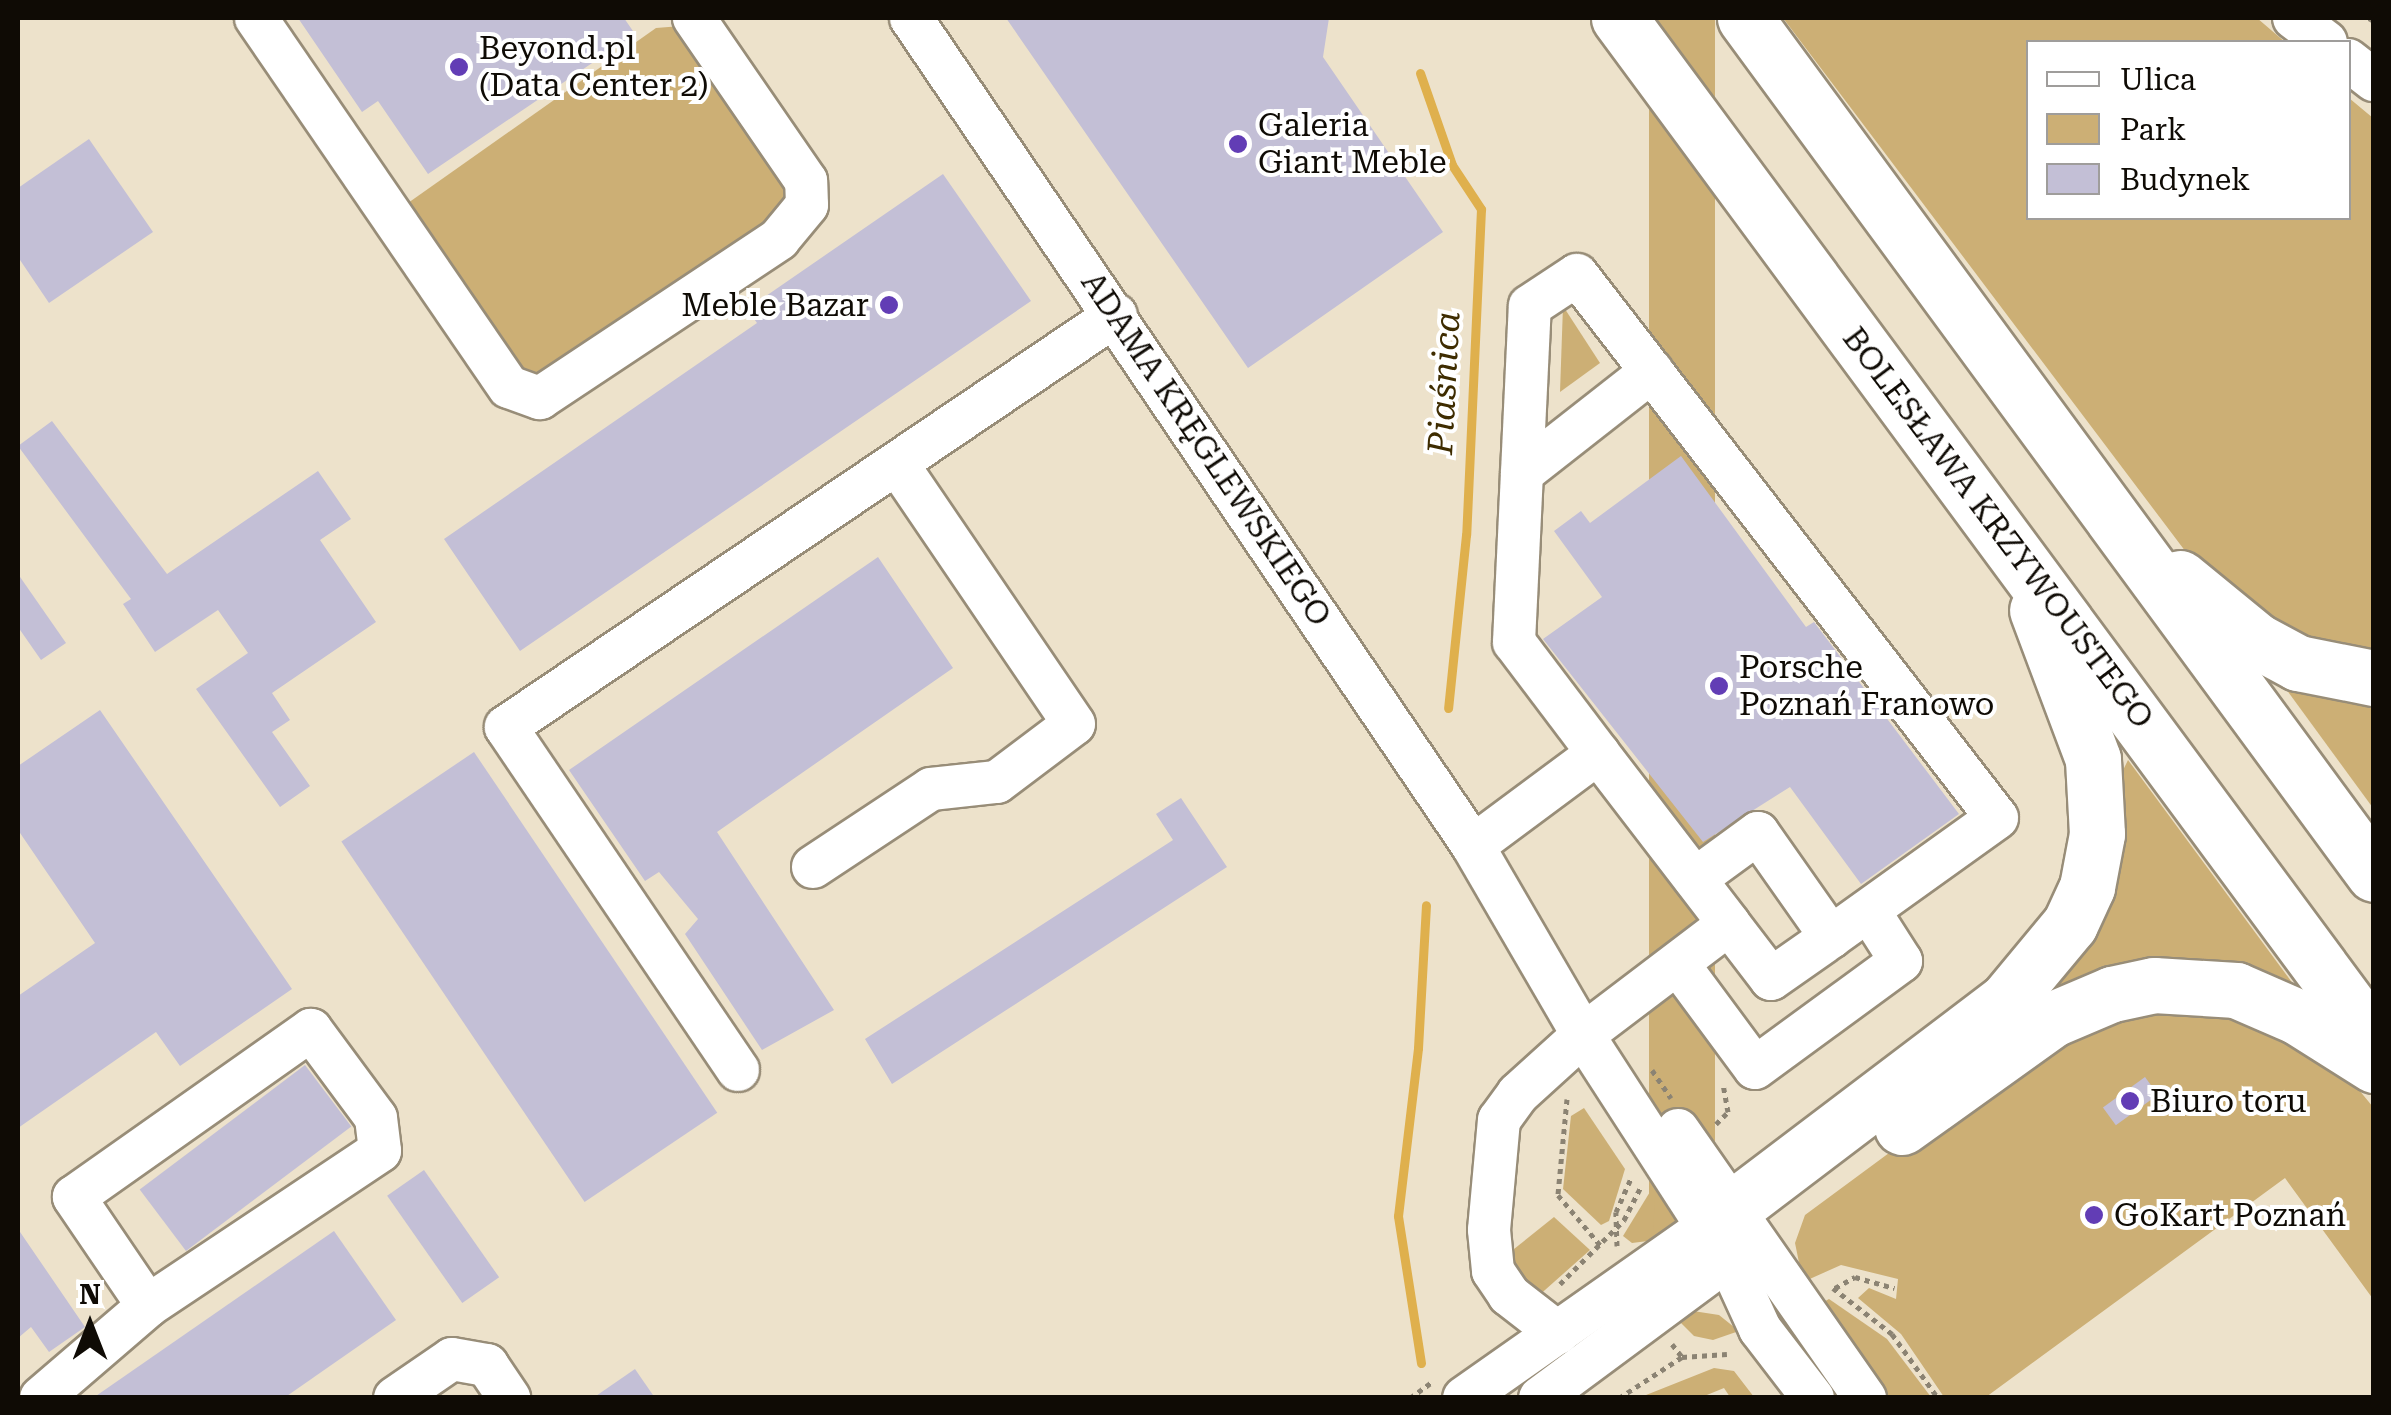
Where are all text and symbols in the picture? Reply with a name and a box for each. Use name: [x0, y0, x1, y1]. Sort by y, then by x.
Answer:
place label: Beyond.pl (Data Center 2): [479, 30, 709, 105]
legend: [2026, 40, 2351, 220]
marker: Beyond.pl (Data Center 2): [448, 56, 470, 78]
text: Ulica: [2120, 62, 2196, 97]
place label: Galeria Giant Meble: [1258, 107, 1446, 182]
text: Park: [2120, 112, 2186, 147]
marker: Galeria Giant Meble: [1227, 133, 1249, 155]
text: Budynek: [2120, 162, 2250, 197]
street label: ADAMA KRĘGLEWSKIEGO: [1073, 265, 1339, 633]
place label: Meble Bazar: [681, 286, 869, 324]
marker: Meble Bazar: [878, 294, 900, 316]
water label: Piaśnica: [1420, 310, 1470, 456]
street label: BOLESŁAWA KRZYWOUSTEGO: [1835, 320, 2161, 736]
place label: Porsche Poznań Franowo: [1739, 649, 1994, 724]
marker: Porsche Poznań Franowo: [1708, 675, 1730, 697]
place label: Biuro toru: [2150, 1082, 2307, 1120]
marker: Biuro toru: [2119, 1090, 2141, 1112]
place label: GoKart Poznań: [2114, 1196, 2346, 1234]
marker: GoKart Poznań: [2083, 1204, 2105, 1226]
north arrow: [40, 1275, 140, 1375]
text: N: [79, 1278, 101, 1311]

